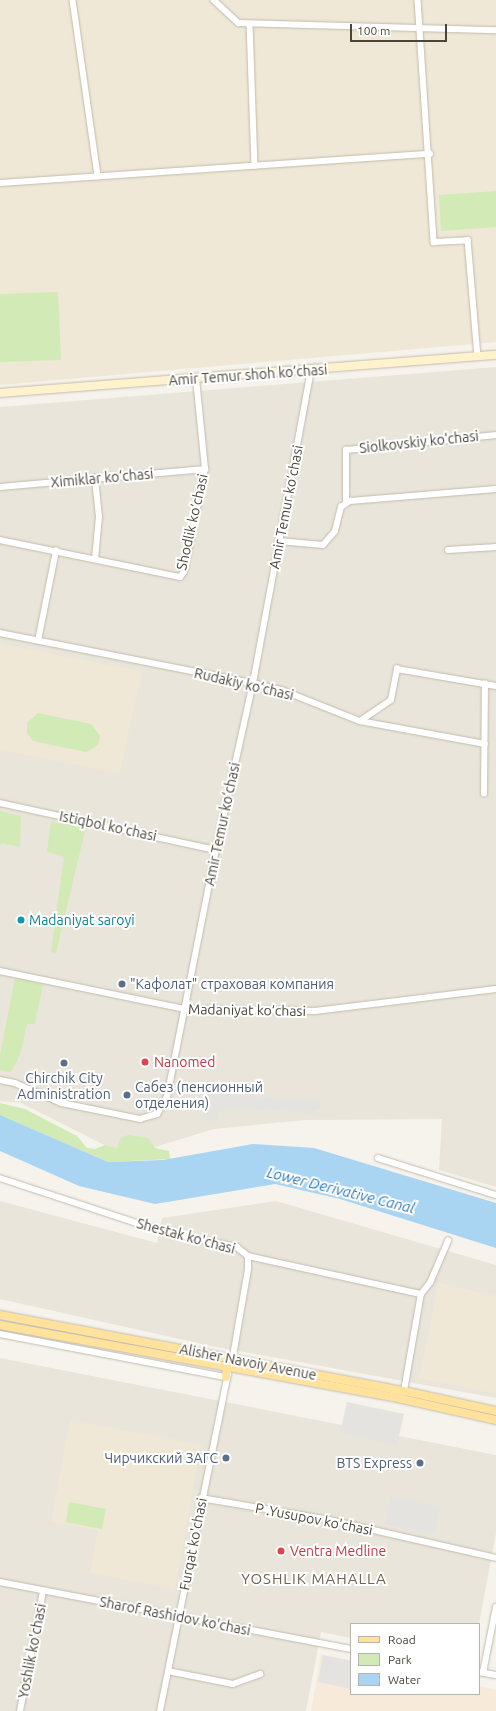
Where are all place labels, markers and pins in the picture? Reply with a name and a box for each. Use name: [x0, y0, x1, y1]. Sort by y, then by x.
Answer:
place label: Madaniyat saroyi: [29, 912, 135, 928]
marker: Madaniyat saroyi: [16, 915, 26, 925]
place label: "Кафолат" страховая компания: [130, 976, 334, 992]
marker: "Кафолат" страховая компания: [117, 979, 127, 989]
place label: Nanomed: [154, 1054, 215, 1070]
marker: Nanomed: [139, 1056, 151, 1068]
marker: Chirchik City Administration: [59, 1058, 69, 1068]
place label: Chirchik City Administration: [17, 1070, 111, 1102]
place label: Сабез (пенсионный отделения): [135, 1079, 263, 1112]
marker: Сабез (пенсионный отделения): [122, 1090, 132, 1100]
place label: Чирчикский ЗАГС: [105, 1450, 218, 1466]
marker: Чирчикский ЗАГС: [221, 1453, 231, 1463]
place label: BTS Express: [336, 1455, 412, 1471]
marker: BTS Express: [415, 1458, 425, 1468]
place label: Ventra Medline: [290, 1543, 386, 1559]
marker: Ventra Medline: [275, 1545, 287, 1557]

